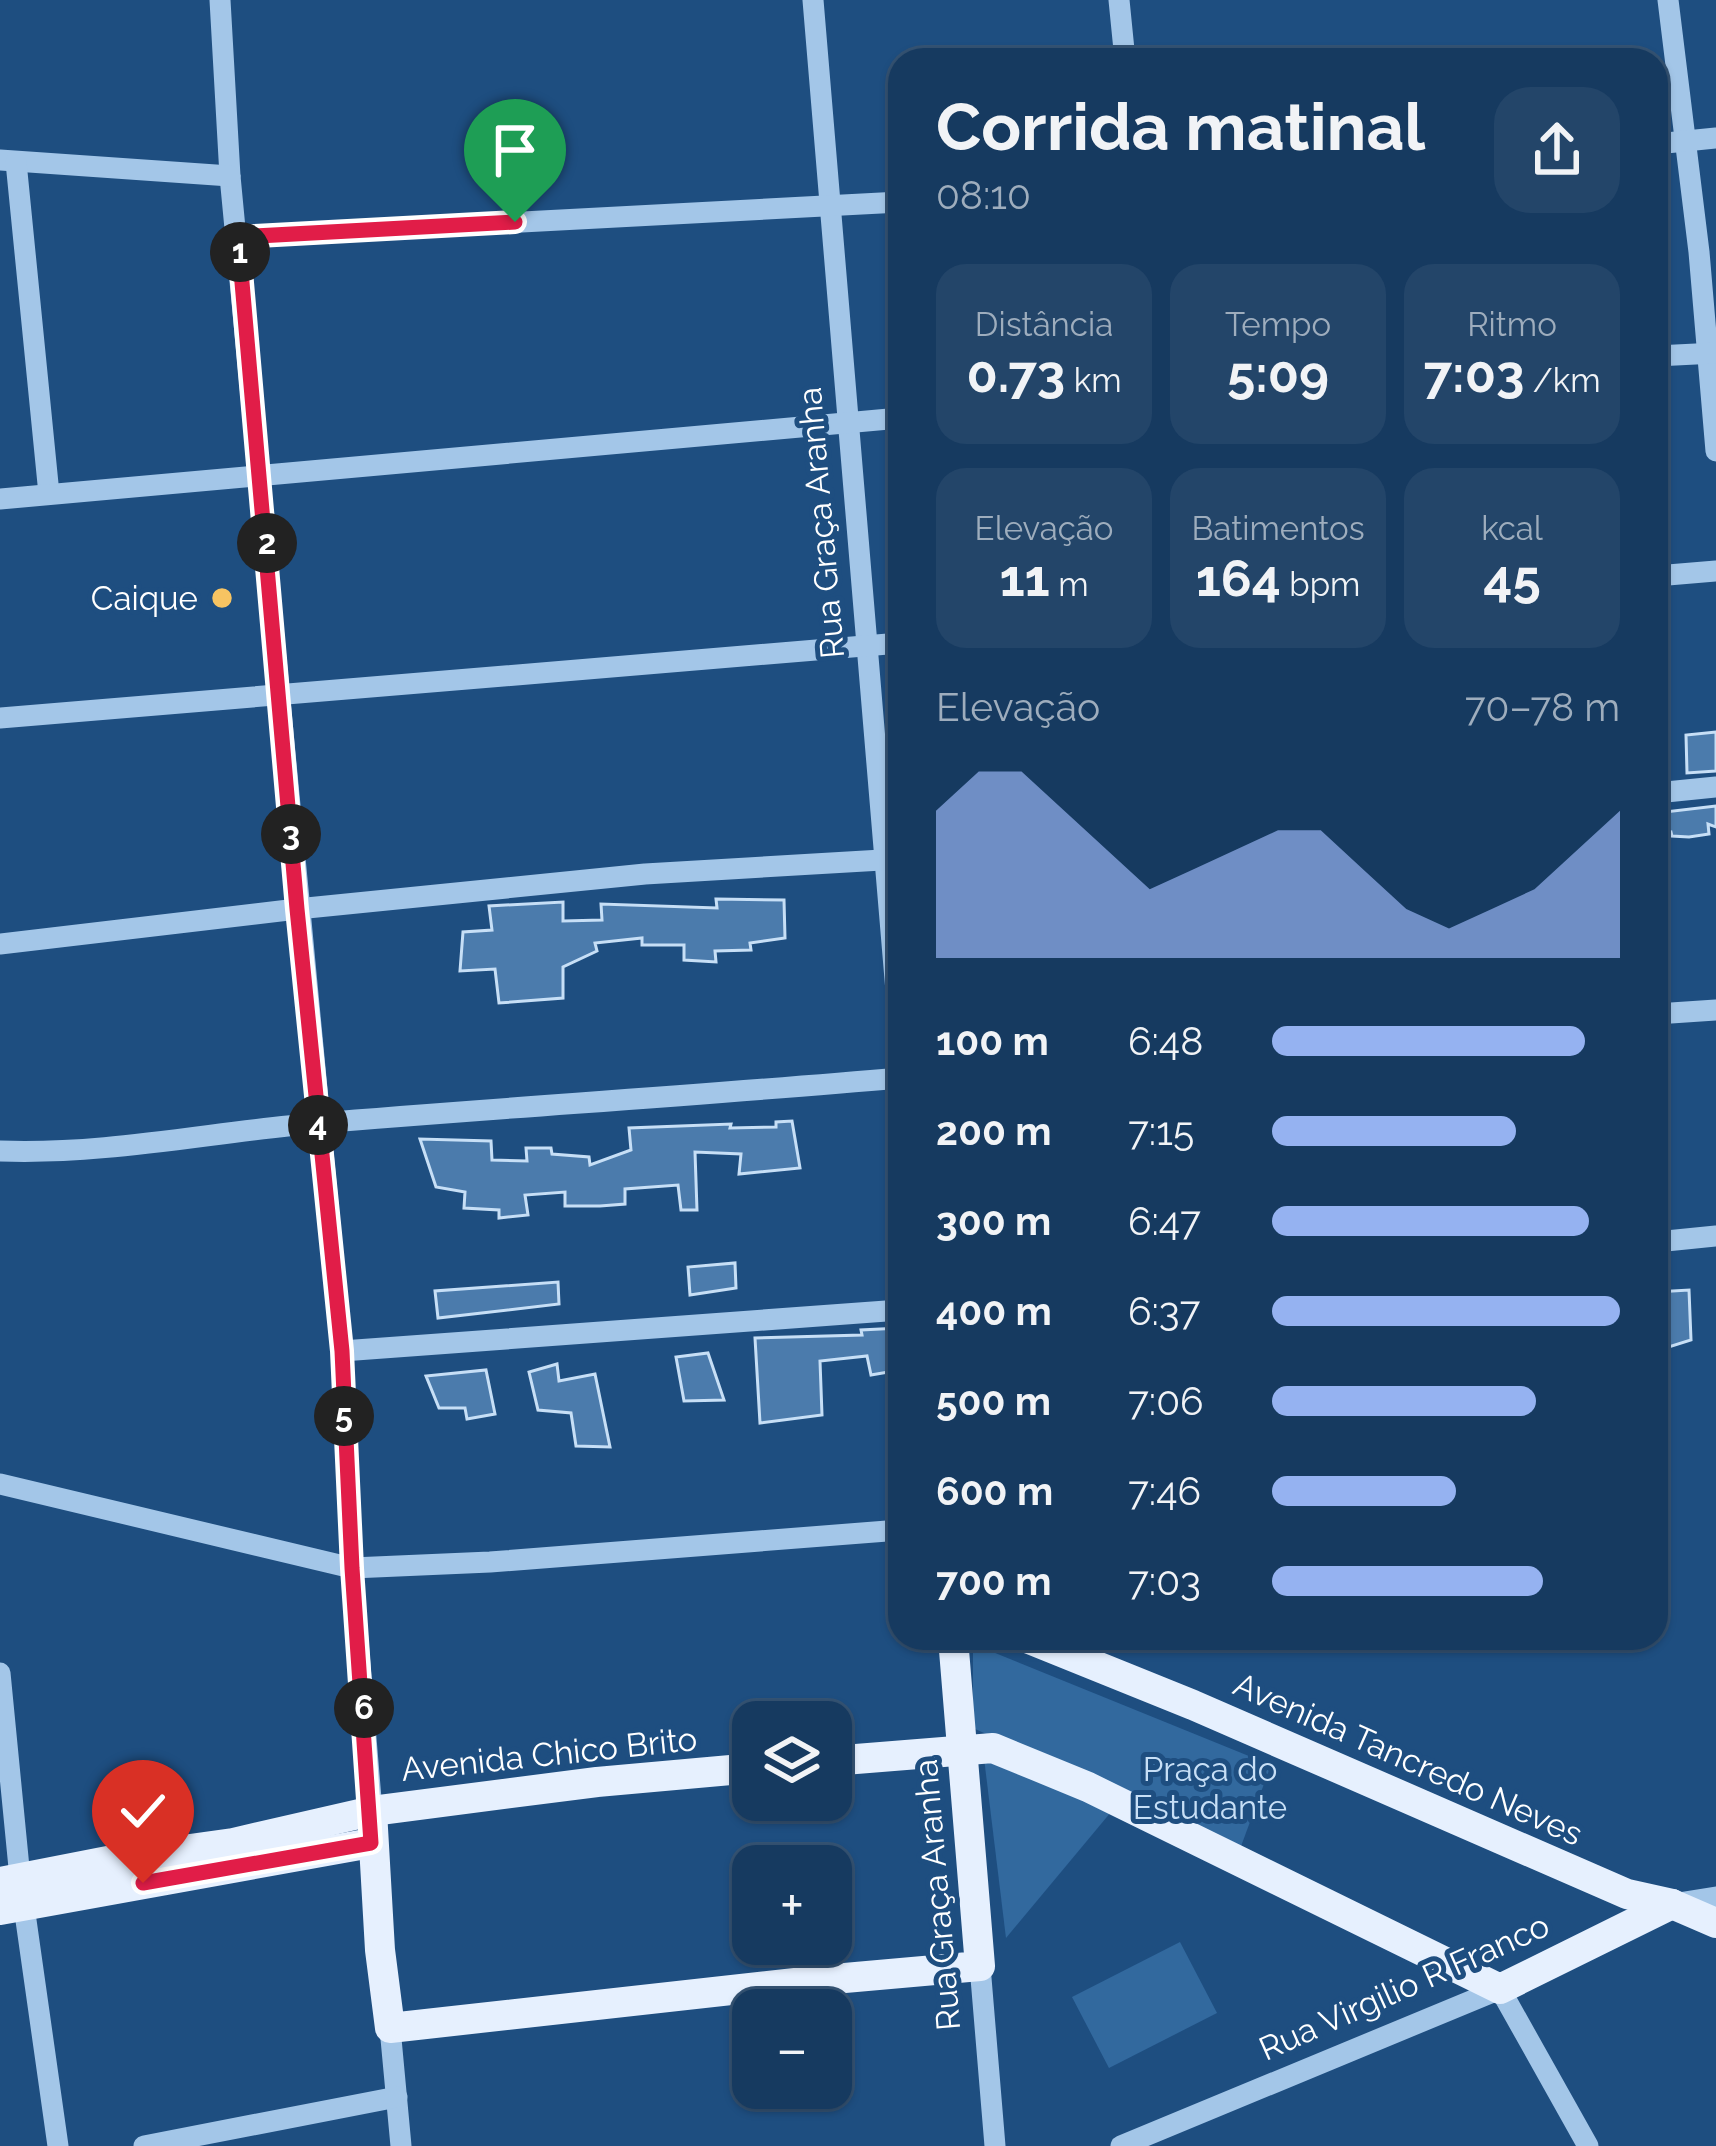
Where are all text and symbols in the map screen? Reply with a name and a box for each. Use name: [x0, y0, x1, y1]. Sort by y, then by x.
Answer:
button: share: [1494, 87, 1620, 213]
text: Corrida matinal: [936, 88, 1425, 165]
pin: [464, 99, 566, 222]
icon: arrive: [482, 117, 548, 183]
text: 08:10: [936, 172, 1031, 218]
pin: 1: [210, 222, 270, 282]
text: 1: [232, 232, 248, 271]
text: Distância: [975, 305, 1113, 344]
text: Tempo: [1225, 305, 1331, 344]
text: Ritmo: [1467, 305, 1557, 344]
text: 0.73: [966, 344, 1065, 404]
text: 5:09: [1227, 344, 1329, 404]
text: 7:03: [1423, 344, 1524, 404]
text: km: [1065, 361, 1122, 400]
text: /km: [1524, 361, 1601, 400]
street label: Rua Graça Aranha: [790, 386, 852, 660]
text: Elevação: [975, 509, 1113, 548]
text: Batimentos: [1191, 509, 1365, 548]
text: kcal: [1481, 509, 1543, 548]
pin: 2: [237, 513, 297, 573]
text: 2: [258, 523, 276, 562]
text: 11: [999, 548, 1050, 608]
text: 164: [1196, 548, 1281, 608]
text: 45: [1483, 548, 1541, 608]
text: m: [1050, 565, 1089, 604]
text: bpm: [1281, 565, 1360, 604]
place label: Caique: [91, 579, 198, 618]
marker: Caique: [209, 585, 235, 611]
text: Elevação: [936, 684, 1100, 730]
text: 70–78 m: [1465, 684, 1620, 730]
pin: 3: [261, 804, 321, 864]
text: 3: [282, 814, 300, 853]
text: 100 m: [936, 1018, 1049, 1064]
text: 6:48: [1128, 1018, 1203, 1064]
pin: 4: [288, 1095, 348, 1155]
text: 4: [309, 1105, 327, 1144]
text: 200 m: [936, 1108, 1052, 1154]
text: 7:15: [1128, 1108, 1194, 1154]
text: 300 m: [936, 1198, 1051, 1244]
text: 6:47: [1128, 1198, 1201, 1244]
text: 400 m: [936, 1288, 1052, 1334]
text: 6:37: [1128, 1288, 1200, 1334]
text: 500 m: [936, 1378, 1051, 1424]
text: 7:06: [1128, 1378, 1204, 1424]
pin: 5: [314, 1386, 374, 1446]
text: 5: [335, 1396, 353, 1435]
text: 600 m: [936, 1468, 1053, 1514]
text: 7:46: [1128, 1468, 1201, 1514]
text: 700 m: [936, 1558, 1051, 1604]
text: 7:03: [1128, 1558, 1201, 1604]
street label: Avenida Tancredo Neves: [1228, 1664, 1588, 1854]
pin: 6: [334, 1678, 394, 1738]
text: 6: [354, 1688, 374, 1727]
map controls: [732, 1701, 852, 2109]
button: layers: [732, 1701, 852, 1821]
street label: Avenida Chico Brito: [399, 1719, 699, 1789]
park label: Praça do Estudante: [1133, 1750, 1287, 1827]
street label: Rua Graça Aranha: [906, 1758, 968, 2032]
pin: [92, 1760, 194, 1883]
icon: check: [110, 1778, 176, 1844]
button: +: [732, 1845, 852, 1965]
street label: Rua Virgilio R Franco: [1253, 1905, 1555, 2069]
button: −: [732, 1989, 852, 2109]

